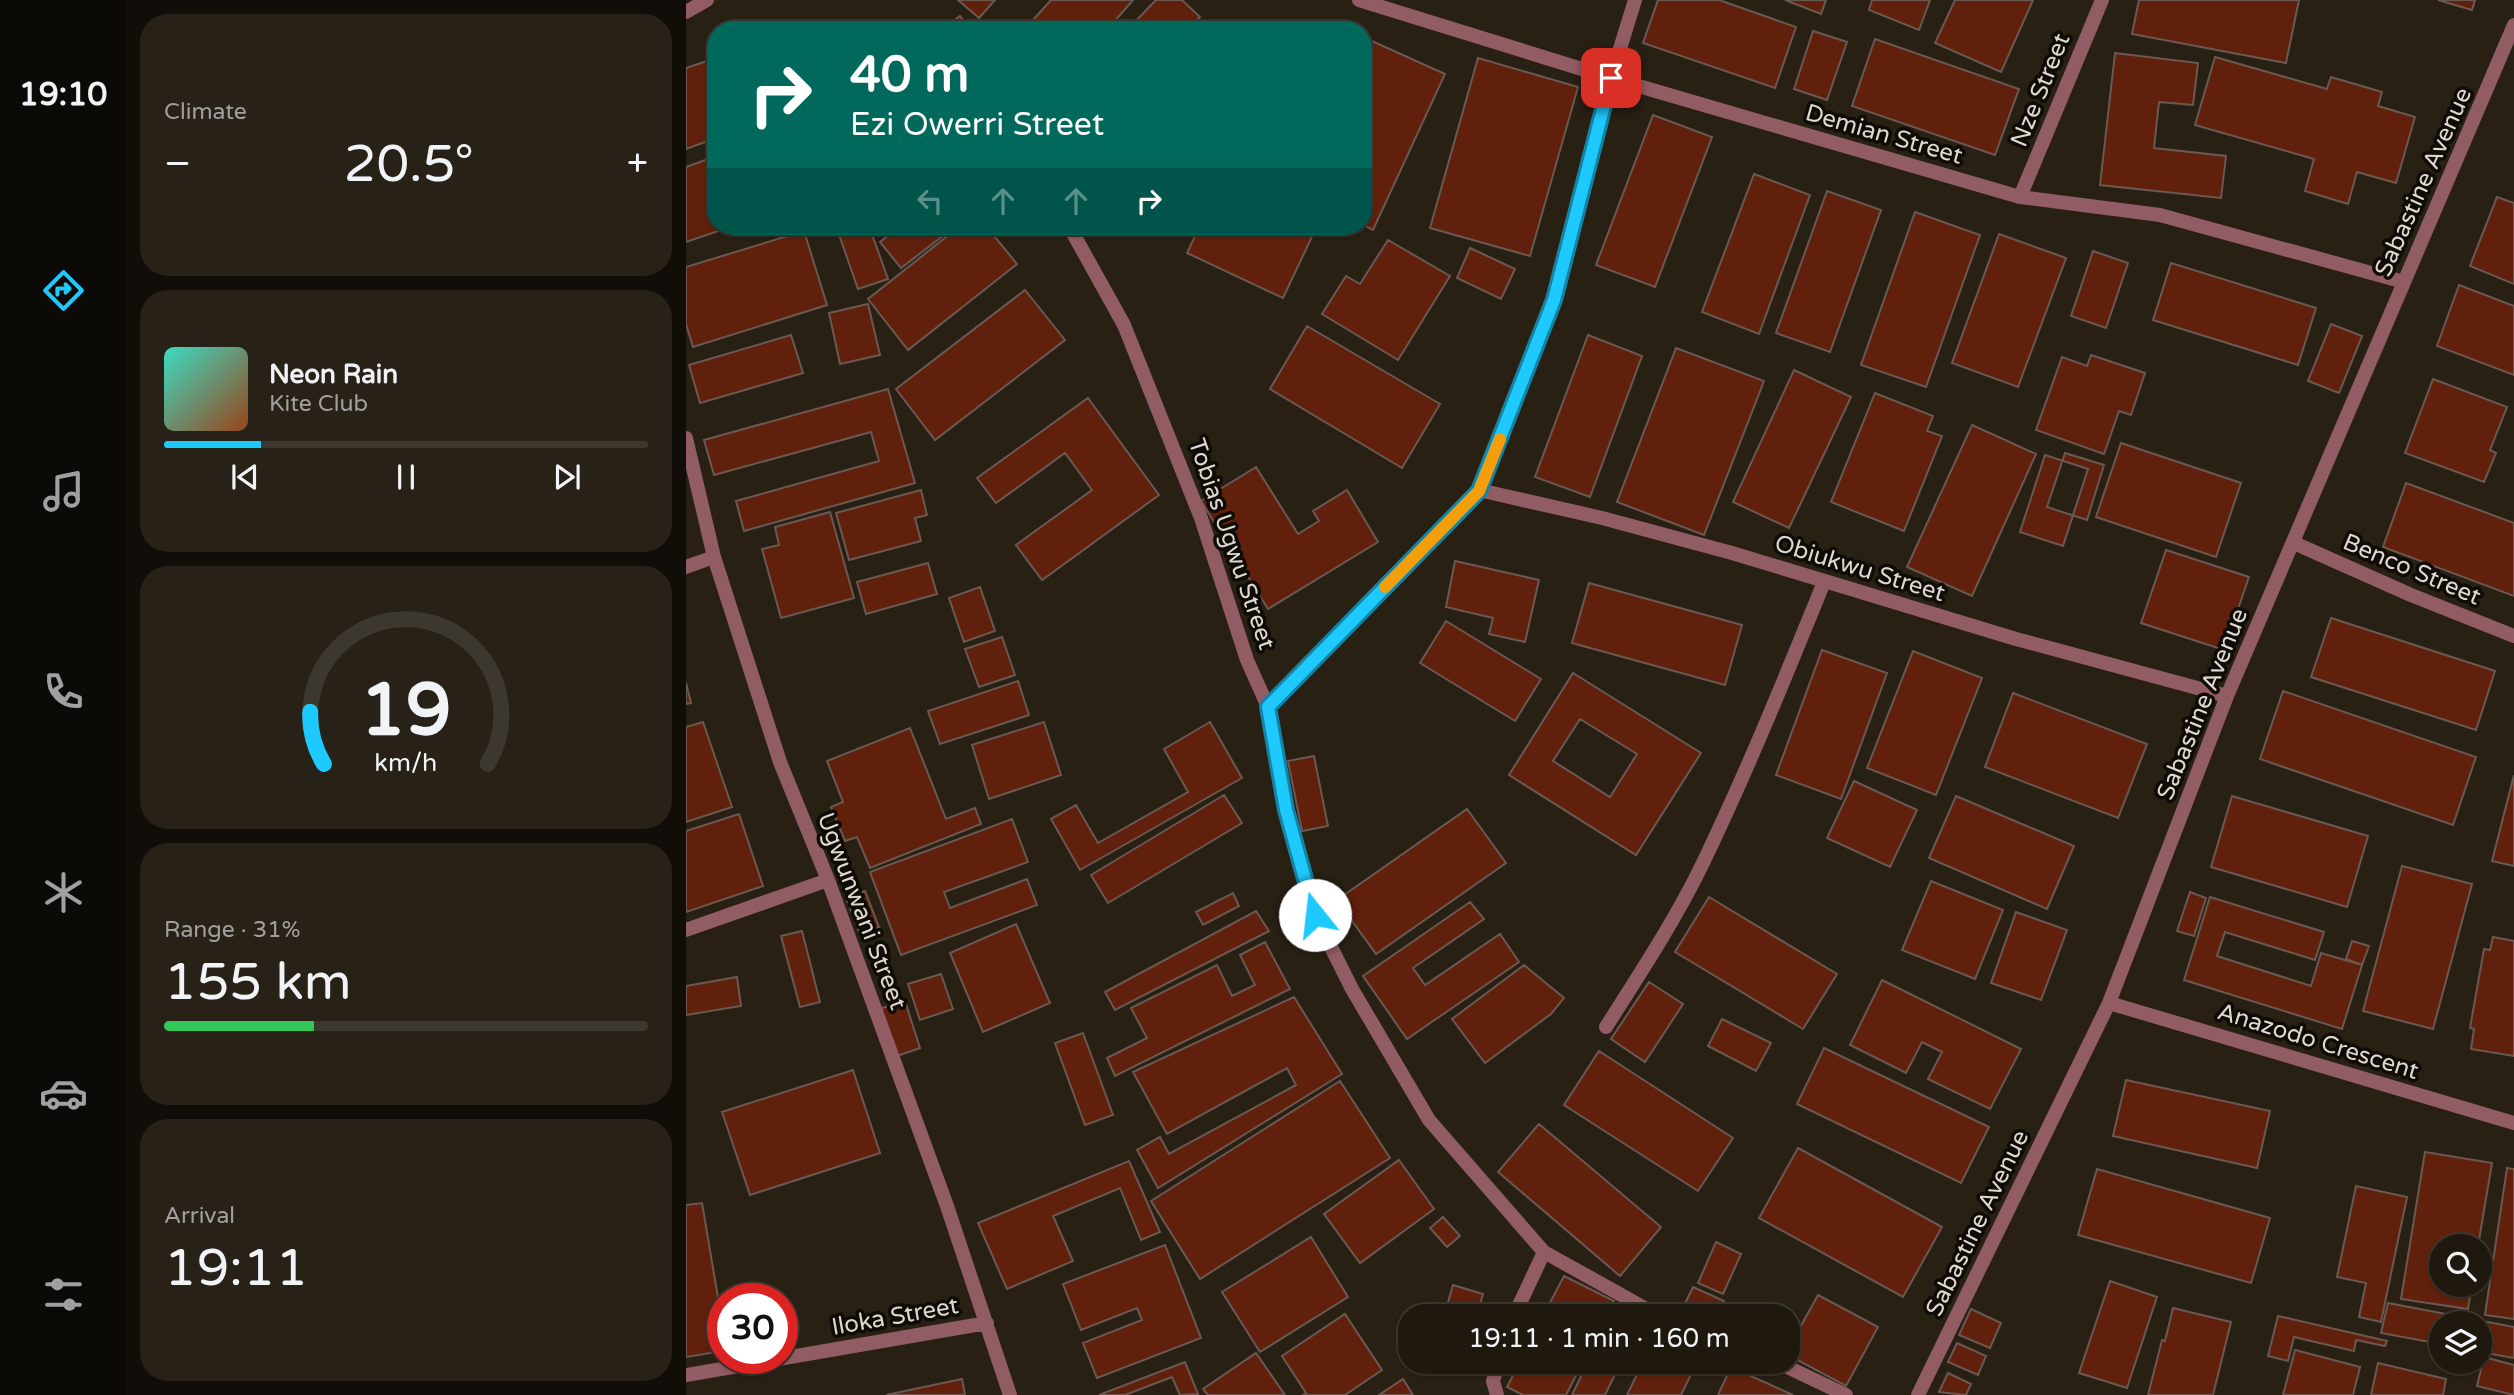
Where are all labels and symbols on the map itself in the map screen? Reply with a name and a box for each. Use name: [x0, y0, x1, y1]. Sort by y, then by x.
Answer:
street label: Nze Street: [2005, 29, 2076, 151]
pin: [1581, 48, 1641, 108]
street label: Sabastine Avenue: [2369, 83, 2478, 281]
street label: Demian Street: [1802, 98, 1966, 171]
street label: Tobias Ugwu Street: [1182, 435, 1281, 654]
street label: Benco Street: [2339, 527, 2485, 611]
street label: Obiukwu Street: [1771, 529, 1949, 608]
street label: Sabastine Avenue: [2151, 604, 2254, 804]
street label: Ugwunwani Street: [811, 809, 912, 1014]
position arrow: [1278, 878, 1352, 952]
street label: Anazodo Crescent: [2214, 997, 2422, 1086]
street label: Sabastine Avenue: [1920, 1125, 2035, 1321]
speed limit sign: 30: [707, 1283, 798, 1374]
street label: Iloka Street: [829, 1291, 961, 1342]

